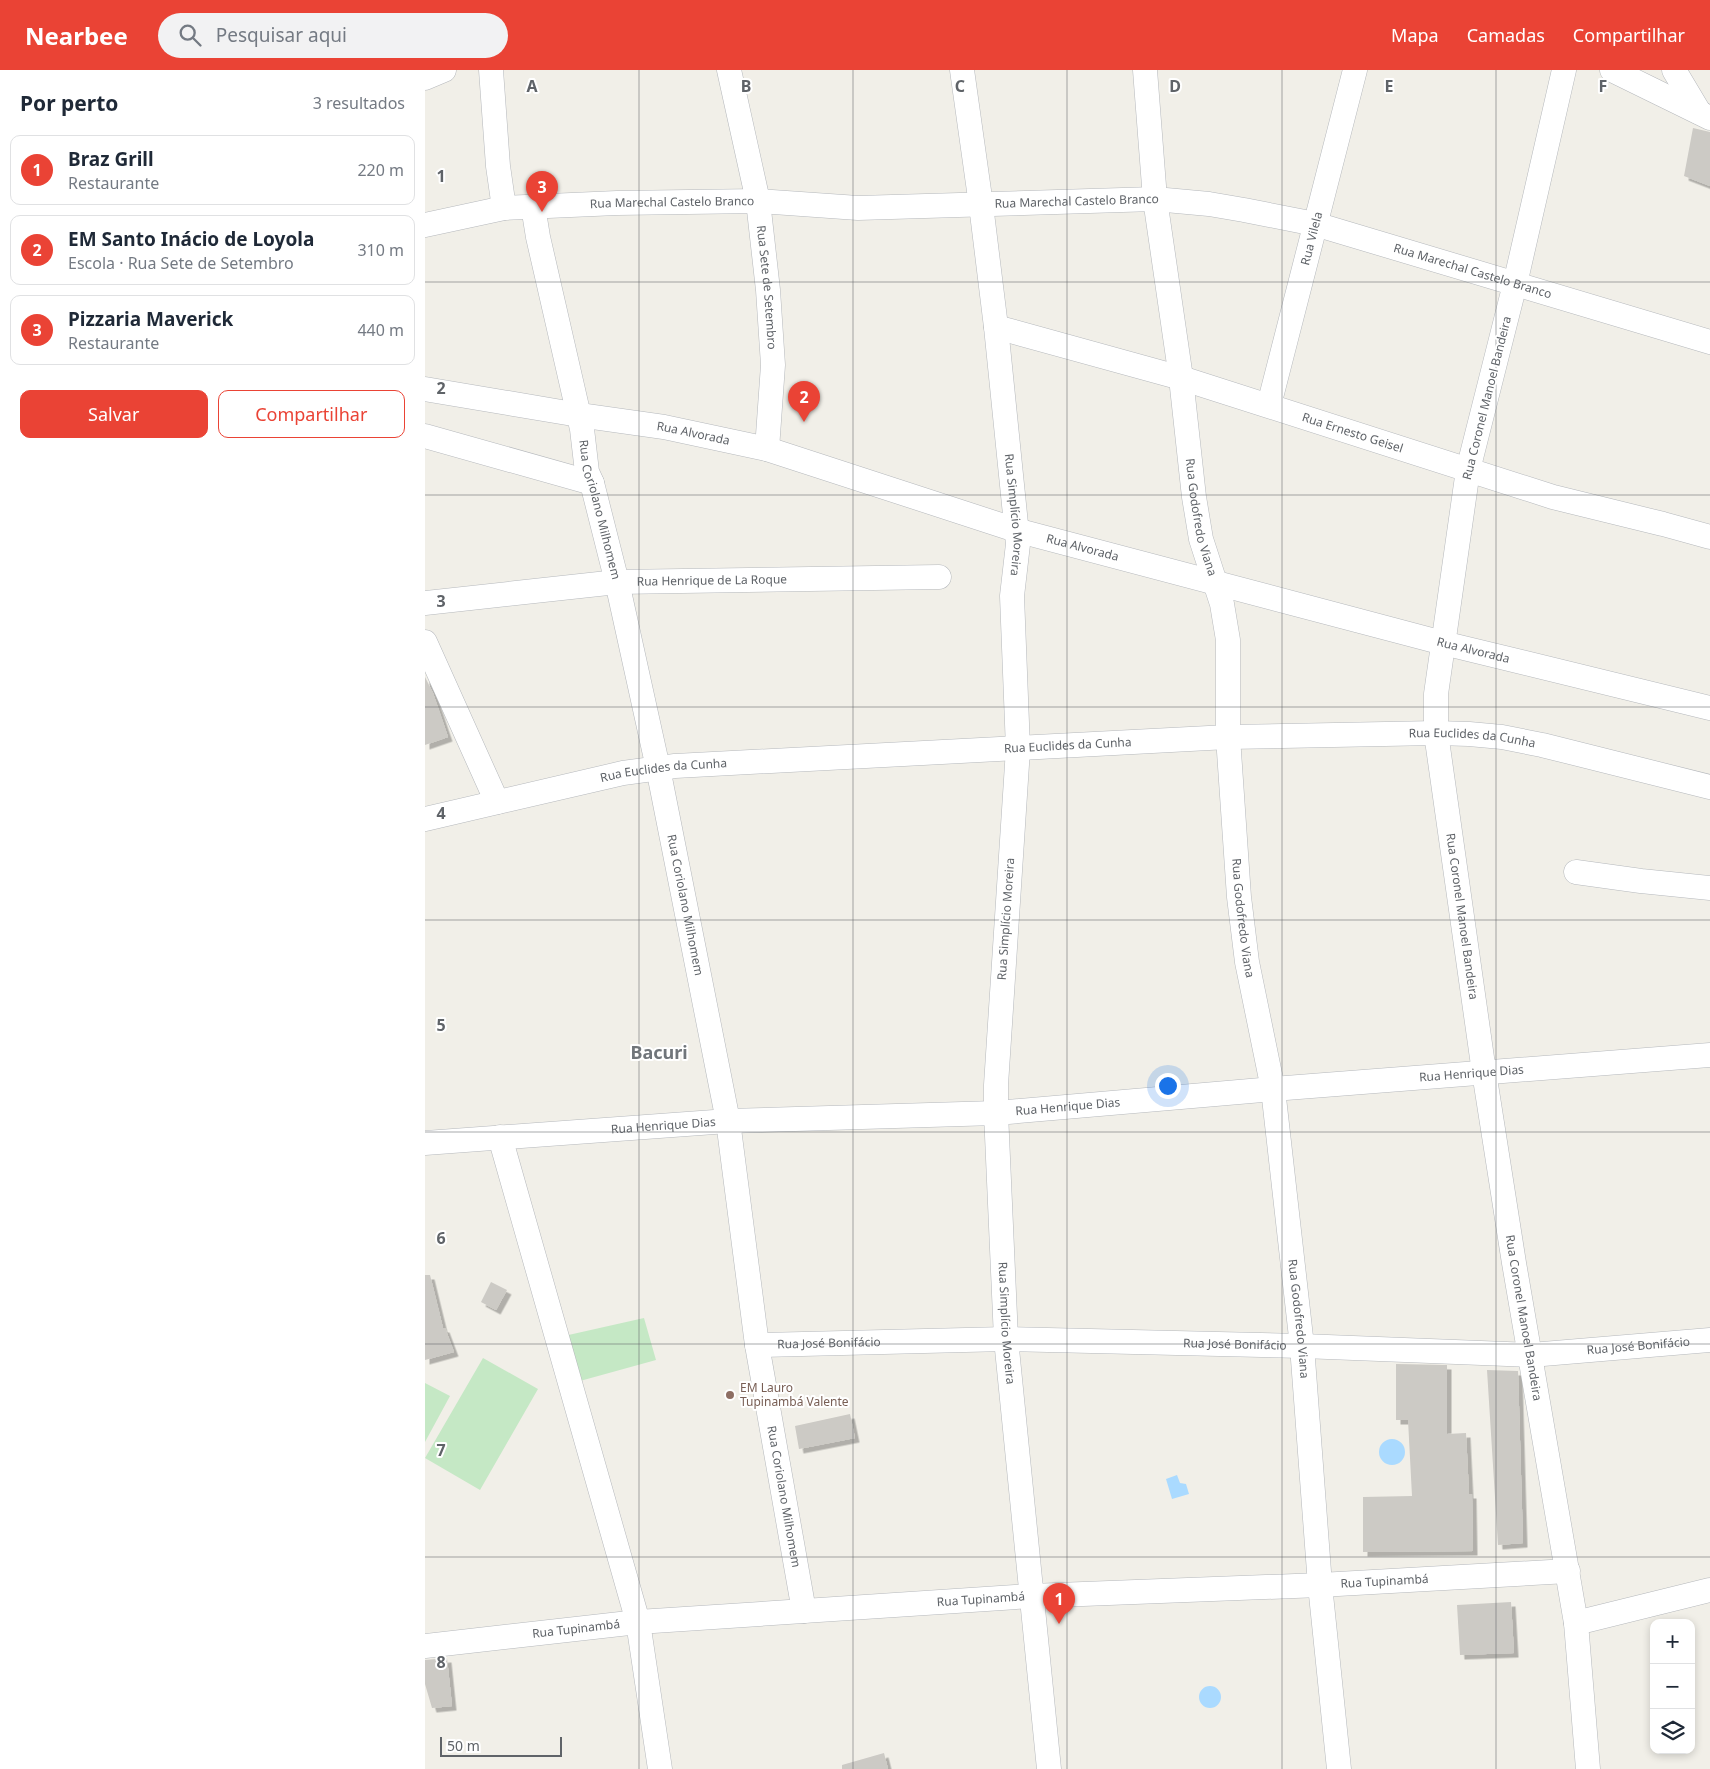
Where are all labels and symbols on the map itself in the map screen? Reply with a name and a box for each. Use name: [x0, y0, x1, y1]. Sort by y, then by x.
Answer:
text: A: [526, 75, 538, 97]
text: B: [741, 75, 751, 97]
text: C: [955, 75, 965, 97]
text: D: [1169, 75, 1181, 97]
text: E: [1385, 75, 1394, 97]
text: F: [1599, 75, 1607, 97]
text: 1: [436, 165, 446, 187]
pin: 3: [526, 171, 558, 212]
street label: Rua Marechal Castelo Branco: [994, 190, 1160, 212]
street label: Rua Marechal Castelo Branco: [589, 192, 754, 212]
street label: Rua Vilela: [1296, 210, 1326, 267]
street label: Rua Sete de Setembro: [753, 224, 781, 350]
street label: Rua Marechal Castelo Branco: [1392, 239, 1554, 302]
street label: Rua Coronel Manoel Bandeira: [1458, 314, 1515, 481]
text: 2: [436, 377, 446, 399]
pin: 2: [788, 381, 820, 422]
street label: Rua Ernesto Geisel: [1300, 408, 1405, 457]
street label: Rua Alvorada: [656, 417, 732, 449]
street label: Rua Coriolano Milhomem: [575, 439, 625, 581]
street label: Rua Simplício Moreira: [1001, 453, 1027, 577]
street label: Rua Godofredo Viana: [1182, 457, 1221, 578]
street label: Rua Alvorada: [1044, 529, 1121, 565]
street label: Rua Henrique de La Roque: [636, 570, 787, 590]
text: 3: [436, 590, 446, 612]
street label: Rua Alvorada: [1435, 633, 1512, 667]
street label: Rua Euclides da Cunha: [1408, 724, 1537, 752]
street label: Rua Euclides da Cunha: [1003, 733, 1132, 757]
street label: Rua Euclides da Cunha: [598, 754, 727, 786]
text: 4: [436, 802, 446, 824]
street label: Rua Coronel Manoel Bandeira: [1442, 832, 1483, 1001]
street label: Rua Coriolano Milhomem: [663, 833, 708, 977]
street label: Rua Simplício Moreira: [993, 857, 1018, 981]
street label: Rua Godofredo Viana: [1228, 858, 1259, 979]
text: 5: [436, 1014, 446, 1036]
district label: Bacuri: [630, 1040, 688, 1064]
street label: Rua Henrique Dias: [1418, 1060, 1525, 1086]
your location: [1155, 1073, 1181, 1099]
street label: Rua Henrique Dias: [1015, 1093, 1121, 1119]
street label: Rua Henrique Dias: [610, 1113, 717, 1137]
text: 6: [436, 1227, 446, 1249]
street label: Rua Coronel Manoel Bandeira: [1502, 1234, 1547, 1402]
street label: Rua Godofredo Viana: [1284, 1258, 1313, 1379]
street label: Rua Simplício Moreira: [995, 1262, 1019, 1385]
street label: Rua José Bonifácio: [777, 1333, 881, 1353]
street label: Rua José Bonifácio: [1586, 1333, 1691, 1358]
street label: Rua José Bonifácio: [1183, 1334, 1287, 1354]
place label: EM Lauro Tupinambá Valente: [740, 1379, 849, 1410]
marker: EM Lauro Tupinambá Valente: [724, 1389, 736, 1401]
street label: Rua Coriolano Milhomem: [763, 1424, 805, 1569]
text: 7: [436, 1439, 446, 1461]
street label: Rua Tupinambá: [1340, 1570, 1429, 1592]
pin: 1: [1043, 1583, 1075, 1624]
street label: Rua Tupinambá: [936, 1587, 1025, 1610]
street label: Rua Tupinambá: [531, 1615, 621, 1642]
text: 8: [436, 1651, 446, 1673]
scale bar: [440, 1734, 563, 1757]

